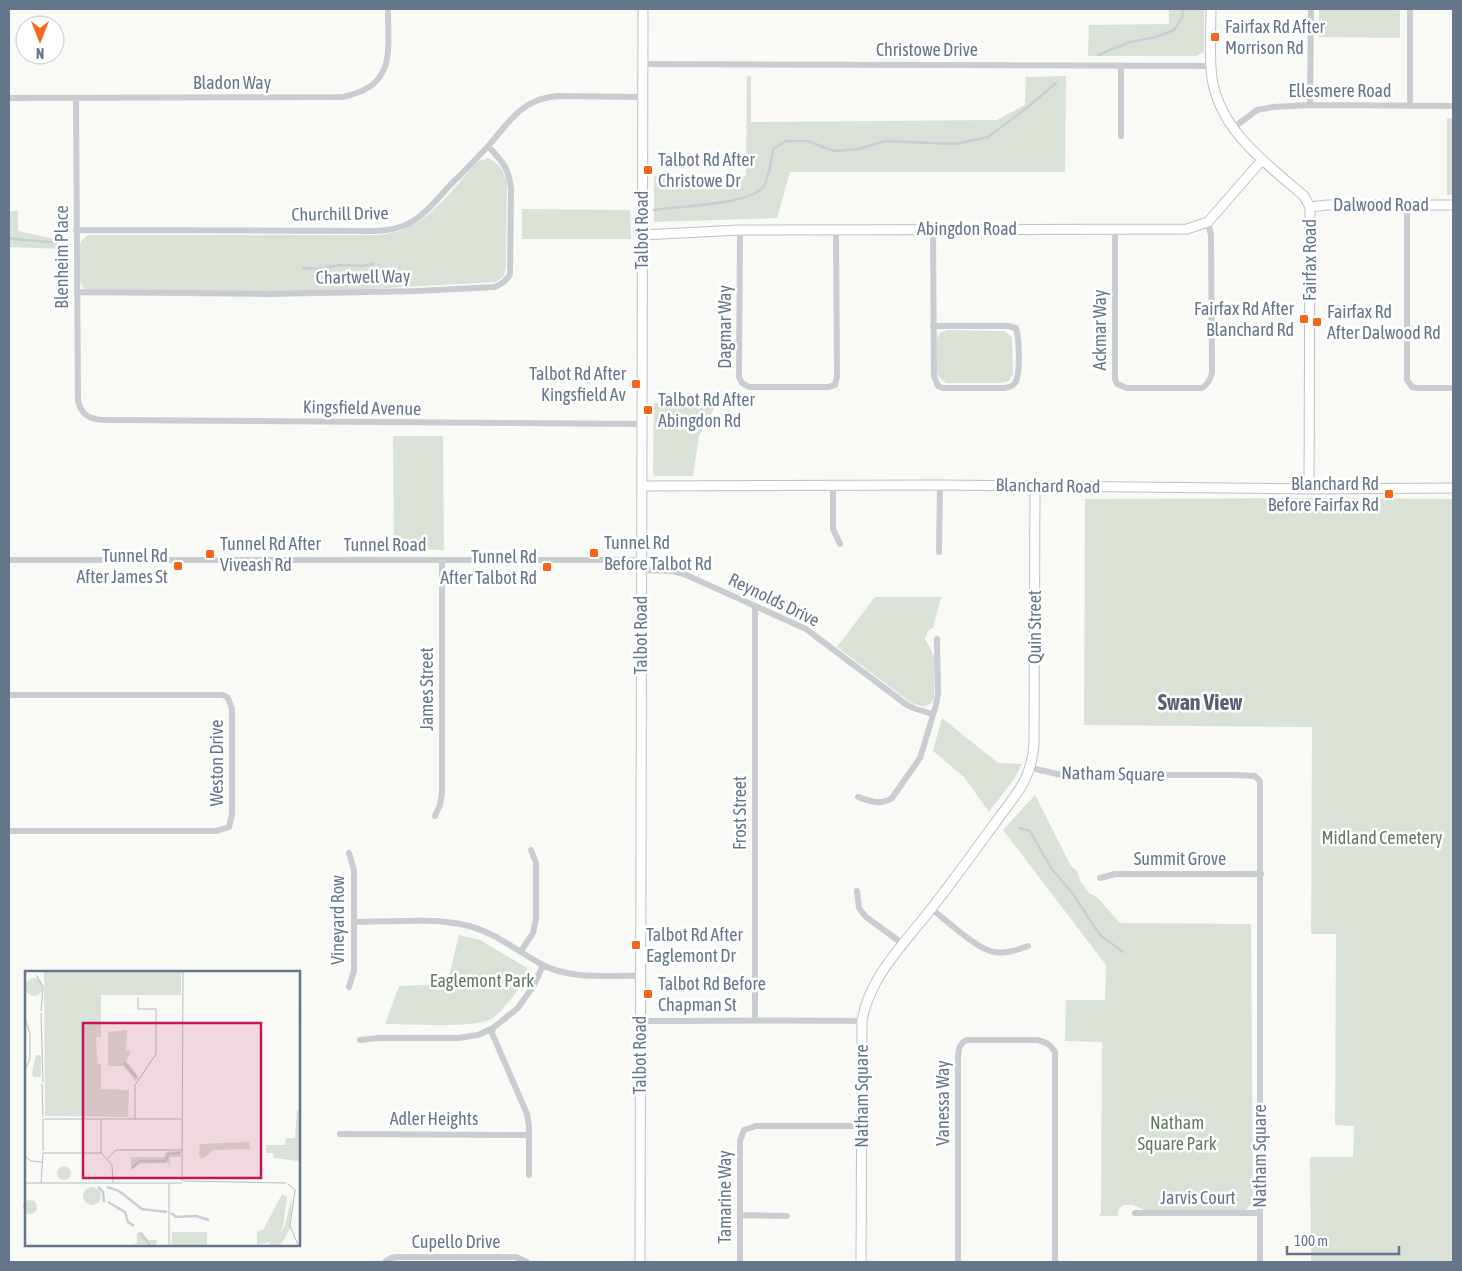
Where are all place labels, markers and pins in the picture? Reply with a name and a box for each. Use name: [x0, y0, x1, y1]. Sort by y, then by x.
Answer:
place label: Fairfax Rd After Morrison Rd: [1225, 16, 1326, 58]
marker: Fairfax Rd After Morrison Rd: [1209, 31, 1221, 43]
place label: Talbot Rd After Christowe Dr: [658, 149, 755, 191]
marker: Talbot Rd After Christowe Dr: [642, 164, 654, 176]
place label: Fairfax Rd After Blanchard Rd: [1194, 298, 1295, 340]
place label: Fairfax Rd After Dalwood Rd: [1327, 301, 1441, 343]
marker: Fairfax Rd After Blanchard Rd: [1298, 313, 1310, 325]
marker: Fairfax Rd After Dalwood Rd: [1311, 316, 1323, 328]
place label: Talbot Rd After Kingsfield Av: [529, 363, 627, 405]
marker: Talbot Rd After Kingsfield Av: [630, 378, 642, 390]
place label: Talbot Rd After Abingdon Rd: [658, 389, 755, 431]
marker: Talbot Rd After Abingdon Rd: [642, 404, 654, 416]
place label: Blanchard Rd Before Fairfax Rd: [1268, 473, 1379, 515]
marker: Blanchard Rd Before Fairfax Rd: [1383, 488, 1395, 500]
place label: Tunnel Rd Before Talbot Rd: [604, 532, 712, 574]
place label: Tunnel Rd After Viveash Rd: [220, 533, 322, 575]
place label: Tunnel Rd After James St: [76, 545, 168, 587]
place label: Tunnel Rd After Talbot Rd: [440, 546, 537, 588]
marker: Tunnel Rd Before Talbot Rd: [588, 547, 600, 559]
marker: Tunnel Rd After Viveash Rd: [204, 548, 216, 560]
marker: Tunnel Rd After James St: [172, 560, 184, 572]
marker: Tunnel Rd After Talbot Rd: [541, 561, 553, 573]
place label: Talbot Rd After Eaglemont Dr: [646, 924, 743, 966]
marker: Talbot Rd After Eaglemont Dr: [630, 939, 642, 951]
place label: Talbot Rd Before Chapman St: [658, 973, 766, 1015]
marker: Talbot Rd Before Chapman St: [642, 988, 654, 1000]

